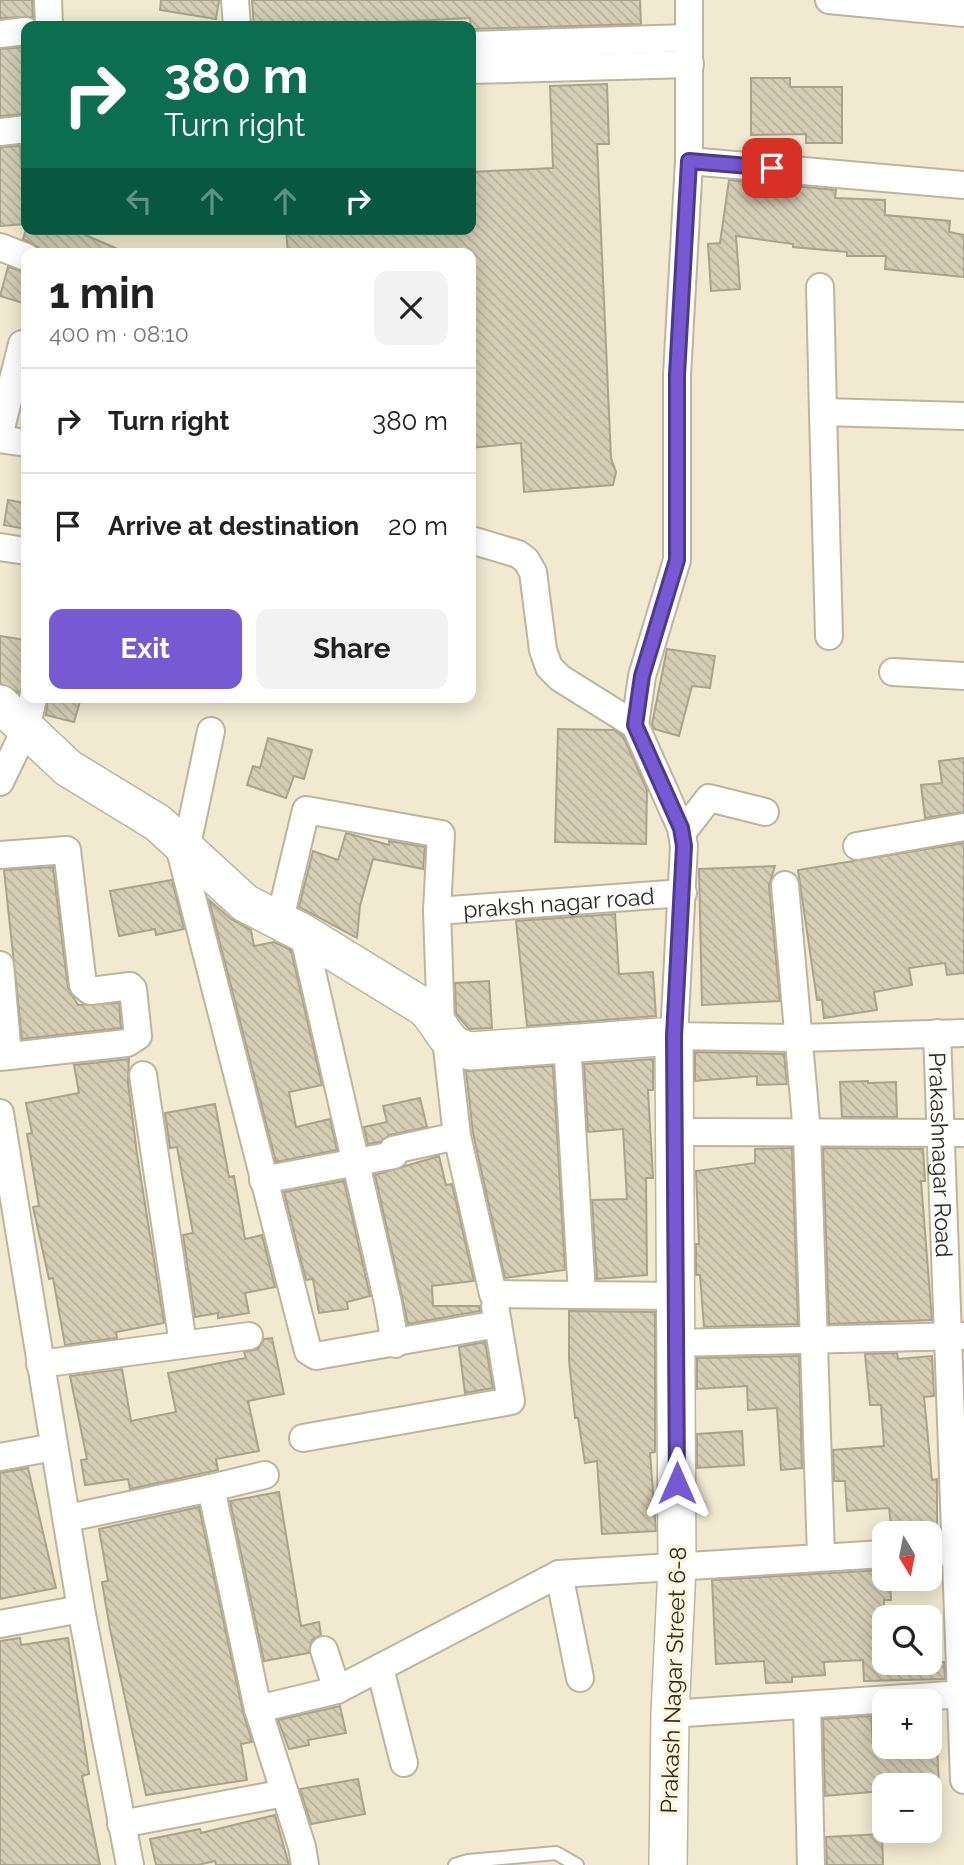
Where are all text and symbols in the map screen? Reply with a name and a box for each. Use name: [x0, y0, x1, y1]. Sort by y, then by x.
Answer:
text: 380 m: [164, 47, 308, 104]
icon: right: [49, 49, 140, 140]
text: Turn right: [164, 106, 305, 143]
pin: [742, 138, 802, 198]
icon: arrive: [753, 149, 791, 187]
icon: left: [120, 182, 158, 220]
icon: ahead: [193, 182, 231, 220]
icon: ahead: [266, 182, 304, 220]
icon: right: [339, 182, 377, 220]
text: 1 min: [49, 269, 155, 318]
button: close: [374, 271, 448, 345]
text: 400 m · 08:10: [49, 320, 189, 347]
icon: right: [49, 402, 87, 440]
text: Turn right: [108, 406, 229, 436]
text: 380 m: [372, 406, 448, 436]
icon: arrive: [49, 507, 87, 545]
text: Arrive at destination: [108, 511, 359, 541]
text: 20 m: [388, 511, 448, 541]
button: Exit: [49, 609, 242, 689]
button: Share: [256, 609, 448, 689]
street label: praksh nagar road: [462, 882, 655, 923]
street label: Prakashnagar Road: [924, 1052, 959, 1258]
position arrow: [640, 1446, 714, 1520]
north arrow: [872, 1521, 942, 1591]
map controls: [872, 1521, 942, 1843]
street label: Prakash Nagar Street 6-8: [655, 1546, 691, 1814]
button: search: [872, 1605, 942, 1675]
button: +: [872, 1689, 942, 1759]
button: −: [872, 1773, 942, 1843]

